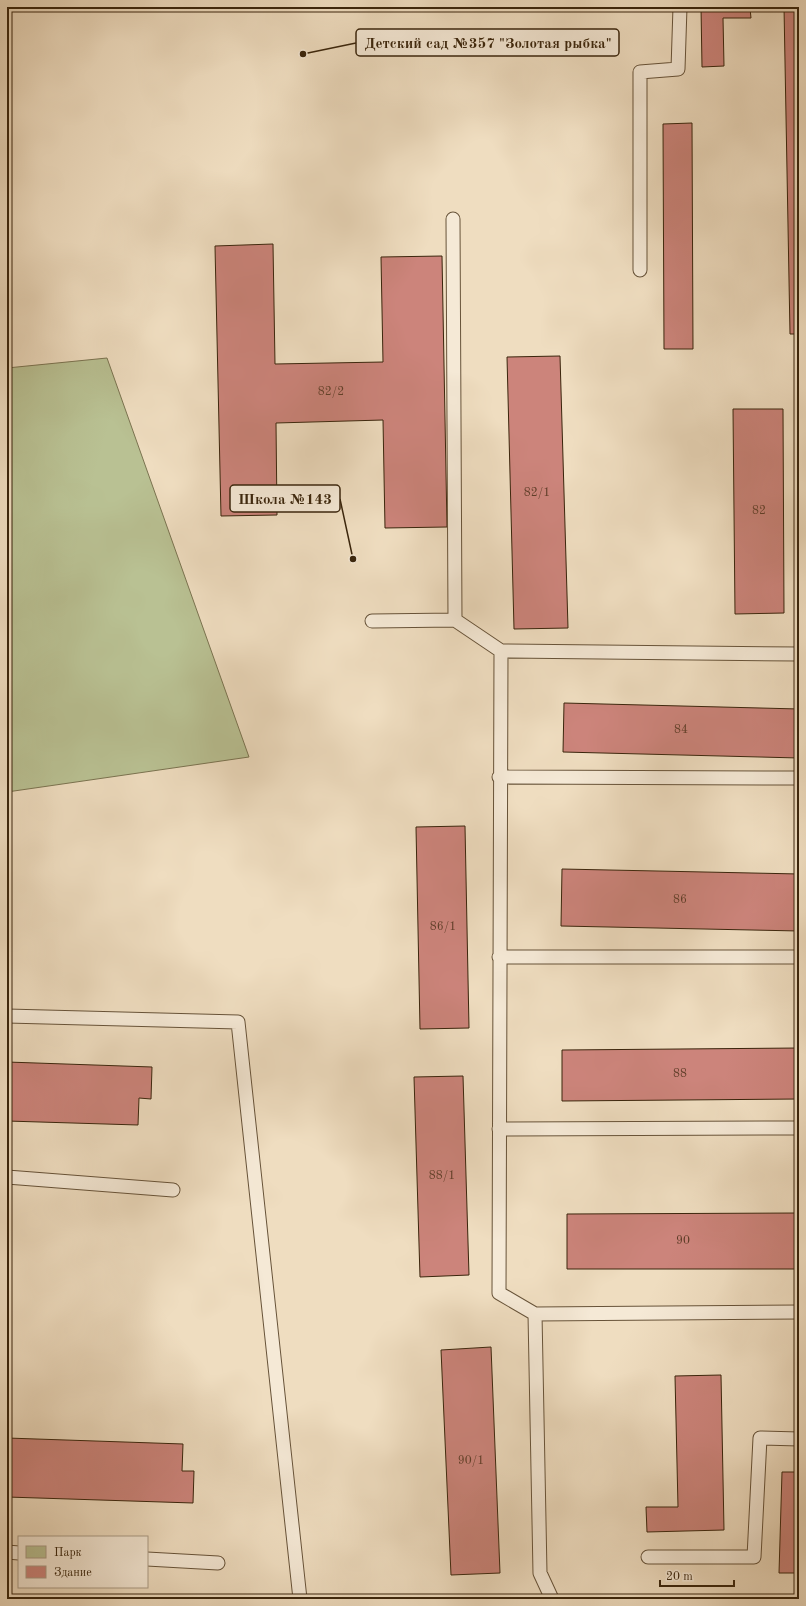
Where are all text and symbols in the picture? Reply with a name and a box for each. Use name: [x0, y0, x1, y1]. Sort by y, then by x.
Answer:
callout: Детский сад №357 "Золотая рыбка": [356, 29, 619, 56]
text: Детский сад №357 "Золотая рыбка": [364, 37, 612, 52]
house number: 82/2: [318, 386, 344, 398]
callout: Школа №143: [230, 485, 340, 512]
house number: 82/1: [524, 487, 550, 499]
text: Школа №143: [238, 493, 332, 508]
house number: 82: [752, 505, 766, 517]
house number: 84: [674, 724, 688, 736]
house number: 86: [673, 894, 687, 906]
house number: 86/1: [430, 921, 456, 933]
house number: 88: [673, 1068, 687, 1080]
house number: 88/1: [429, 1170, 455, 1182]
house number: 90: [676, 1235, 690, 1247]
house number: 90/1: [458, 1455, 484, 1467]
legend: [18, 1536, 148, 1588]
text: Парк: [54, 1547, 82, 1559]
scale bar: [660, 1562, 734, 1588]
text: Здание: [54, 1567, 92, 1579]
text: 20 m: [666, 1571, 693, 1583]

